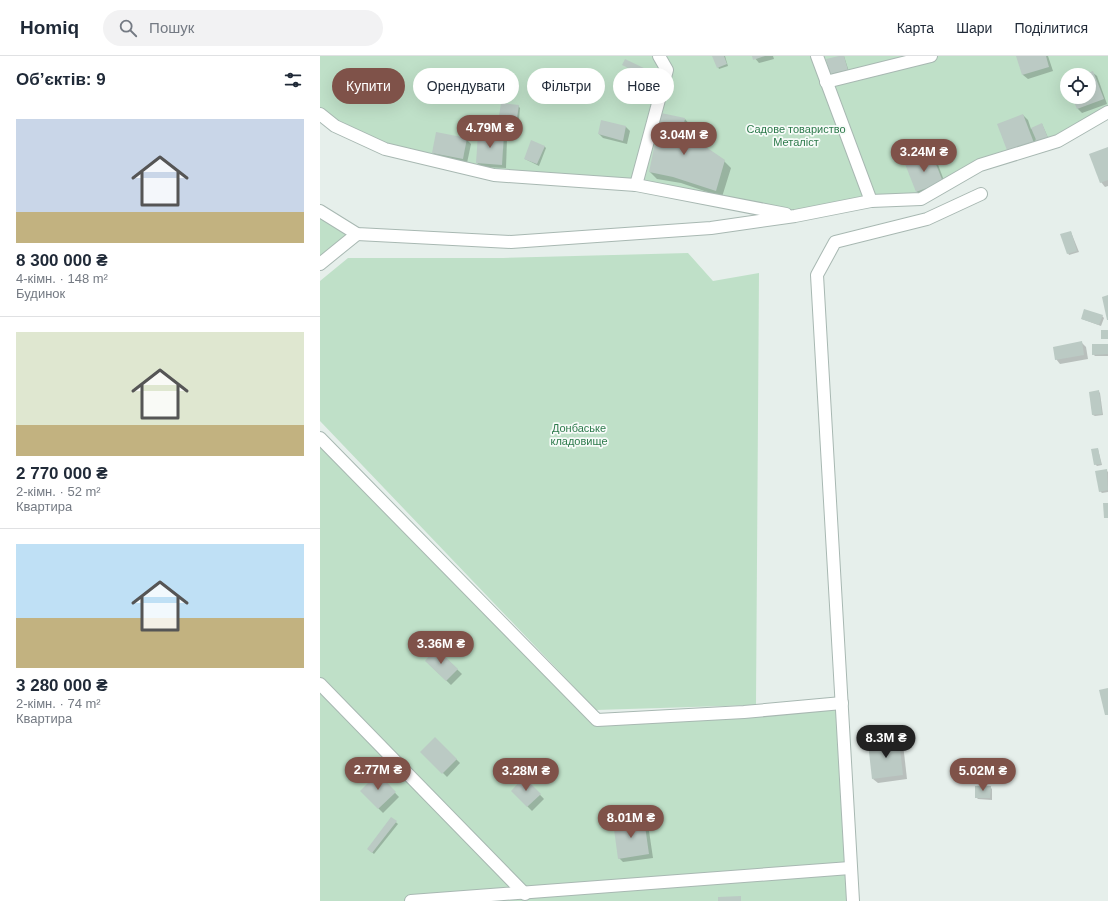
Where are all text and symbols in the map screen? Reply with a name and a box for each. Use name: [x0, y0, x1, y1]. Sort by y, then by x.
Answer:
search box: [103, 10, 383, 46]
text: Homiq: [20, 17, 79, 38]
icon: search: [117, 17, 139, 39]
text: Пошук: [149, 19, 194, 36]
text: Карта: [897, 20, 934, 36]
text: Шари: [956, 20, 992, 36]
text: Поділитися: [1014, 20, 1088, 36]
chip: Купити: [332, 68, 405, 104]
chip: Орендувати: [413, 68, 519, 104]
chip: Фільтри: [527, 68, 605, 104]
chip: Нове: [613, 68, 674, 104]
map controls: [1060, 68, 1096, 104]
button: locate: [1060, 68, 1096, 104]
icon: filters: [282, 69, 304, 91]
text: Об’єктів: 9: [16, 70, 106, 89]
pin: 4.79M ₴: [453, 115, 527, 149]
text: 4.79M ₴: [466, 120, 514, 135]
pin: 3.04M ₴: [647, 122, 721, 156]
park label: Садове товариство Металіст: [746, 123, 846, 148]
text: 3.04M ₴: [660, 127, 708, 142]
pin: 3.24M ₴: [887, 139, 961, 173]
text: 3.24M ₴: [900, 144, 948, 159]
icon: home: [124, 145, 196, 217]
text: 8 300 000 ₴: [16, 251, 108, 270]
text: 4-кімн. · 148 m²: [16, 271, 108, 286]
text: Будинок: [16, 286, 65, 301]
icon: home: [124, 358, 196, 430]
park label: Донбаське кладовище: [550, 422, 608, 447]
text: 2 770 000 ₴: [16, 464, 108, 483]
text: 2-кімн. · 52 m²: [16, 484, 101, 499]
text: Квартира: [16, 499, 72, 514]
icon: home: [124, 570, 196, 642]
pin: 3.36M ₴: [404, 631, 478, 665]
text: 3.36M ₴: [417, 636, 465, 651]
text: 3 280 000 ₴: [16, 676, 108, 695]
text: 2-кімн. · 74 m²: [16, 696, 101, 711]
text: Квартира: [16, 711, 72, 726]
pin: 8.3M ₴: [853, 725, 919, 759]
text: 8.3M ₴: [865, 730, 907, 745]
pin: 2.77M ₴: [341, 757, 415, 791]
pin: 3.28M ₴: [489, 758, 563, 792]
pin: 5.02M ₴: [946, 758, 1020, 792]
text: 2.77M ₴: [354, 762, 402, 777]
text: 3.28M ₴: [502, 763, 550, 778]
text: 5.02M ₴: [959, 763, 1007, 778]
pin: 8.01M ₴: [594, 805, 668, 839]
text: 8.01M ₴: [607, 810, 655, 825]

